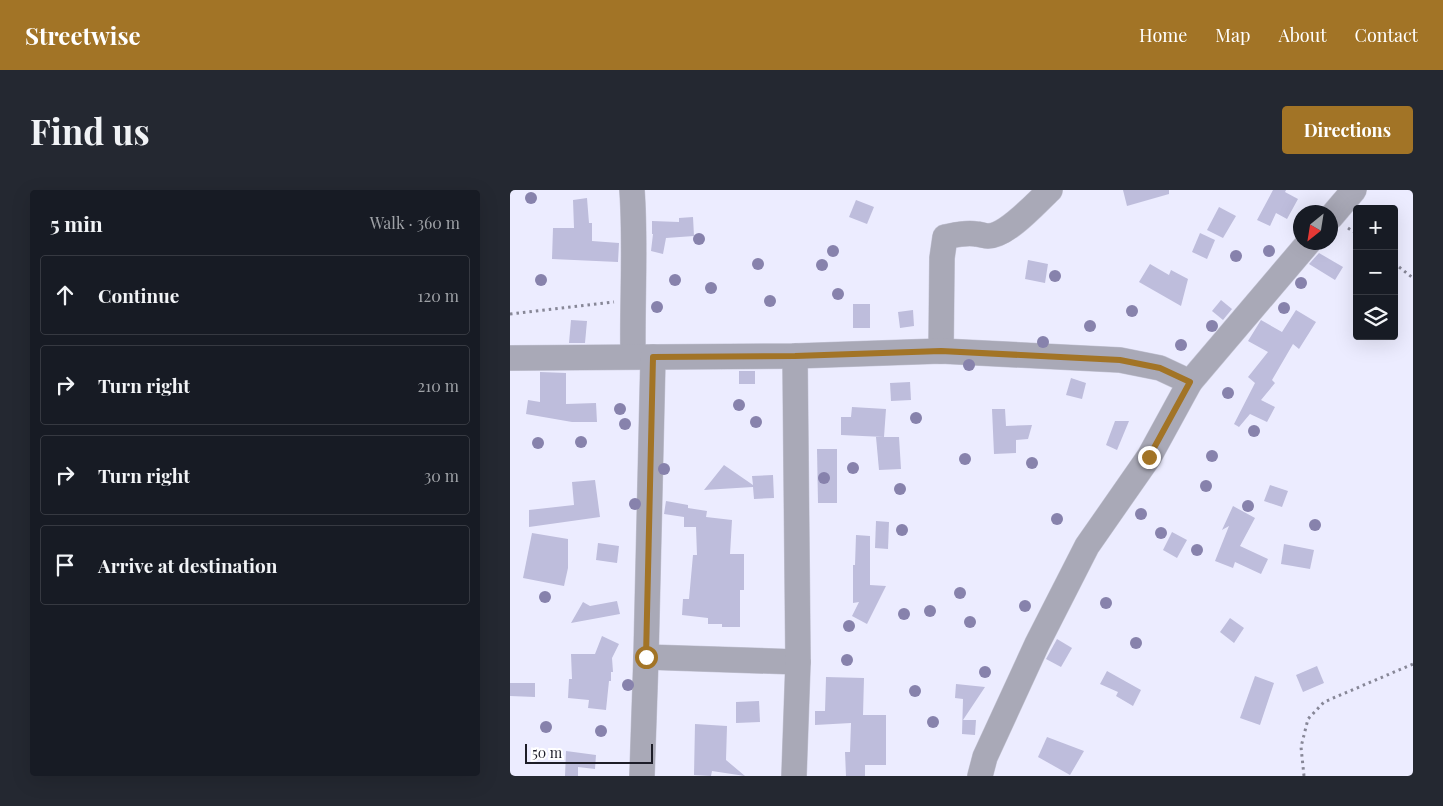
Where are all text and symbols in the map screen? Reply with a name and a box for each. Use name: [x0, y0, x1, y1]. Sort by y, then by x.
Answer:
text: Streetwise: [25, 19, 141, 51]
text: Home: [1139, 23, 1187, 47]
text: Map: [1215, 23, 1250, 47]
text: About: [1278, 23, 1327, 47]
text: Contact: [1355, 23, 1418, 47]
button: Directions: [1282, 106, 1413, 154]
text: Find us: [30, 107, 150, 154]
north arrow: [1293, 205, 1338, 250]
map controls: [1353, 205, 1398, 340]
button: +: [1353, 205, 1398, 250]
text: 5 min: [50, 209, 103, 237]
text: Walk · 360 m: [370, 212, 460, 233]
button: −: [1353, 250, 1398, 295]
icon: ahead: [51, 281, 79, 309]
text: Continue: [98, 282, 179, 308]
text: 120 m: [418, 285, 459, 306]
button: layers: [1353, 295, 1398, 340]
icon: right: [51, 371, 79, 399]
text: Turn right: [98, 372, 190, 398]
text: 210 m: [418, 375, 459, 396]
route end: [1138, 446, 1161, 469]
icon: right: [51, 461, 79, 489]
text: Turn right: [98, 462, 190, 488]
text: 30 m: [424, 465, 459, 486]
icon: arrive: [51, 551, 79, 579]
text: Arrive at destination: [98, 552, 278, 578]
route start: [635, 646, 658, 669]
scale bar: [525, 741, 652, 764]
text: 50 m: [532, 743, 562, 762]

